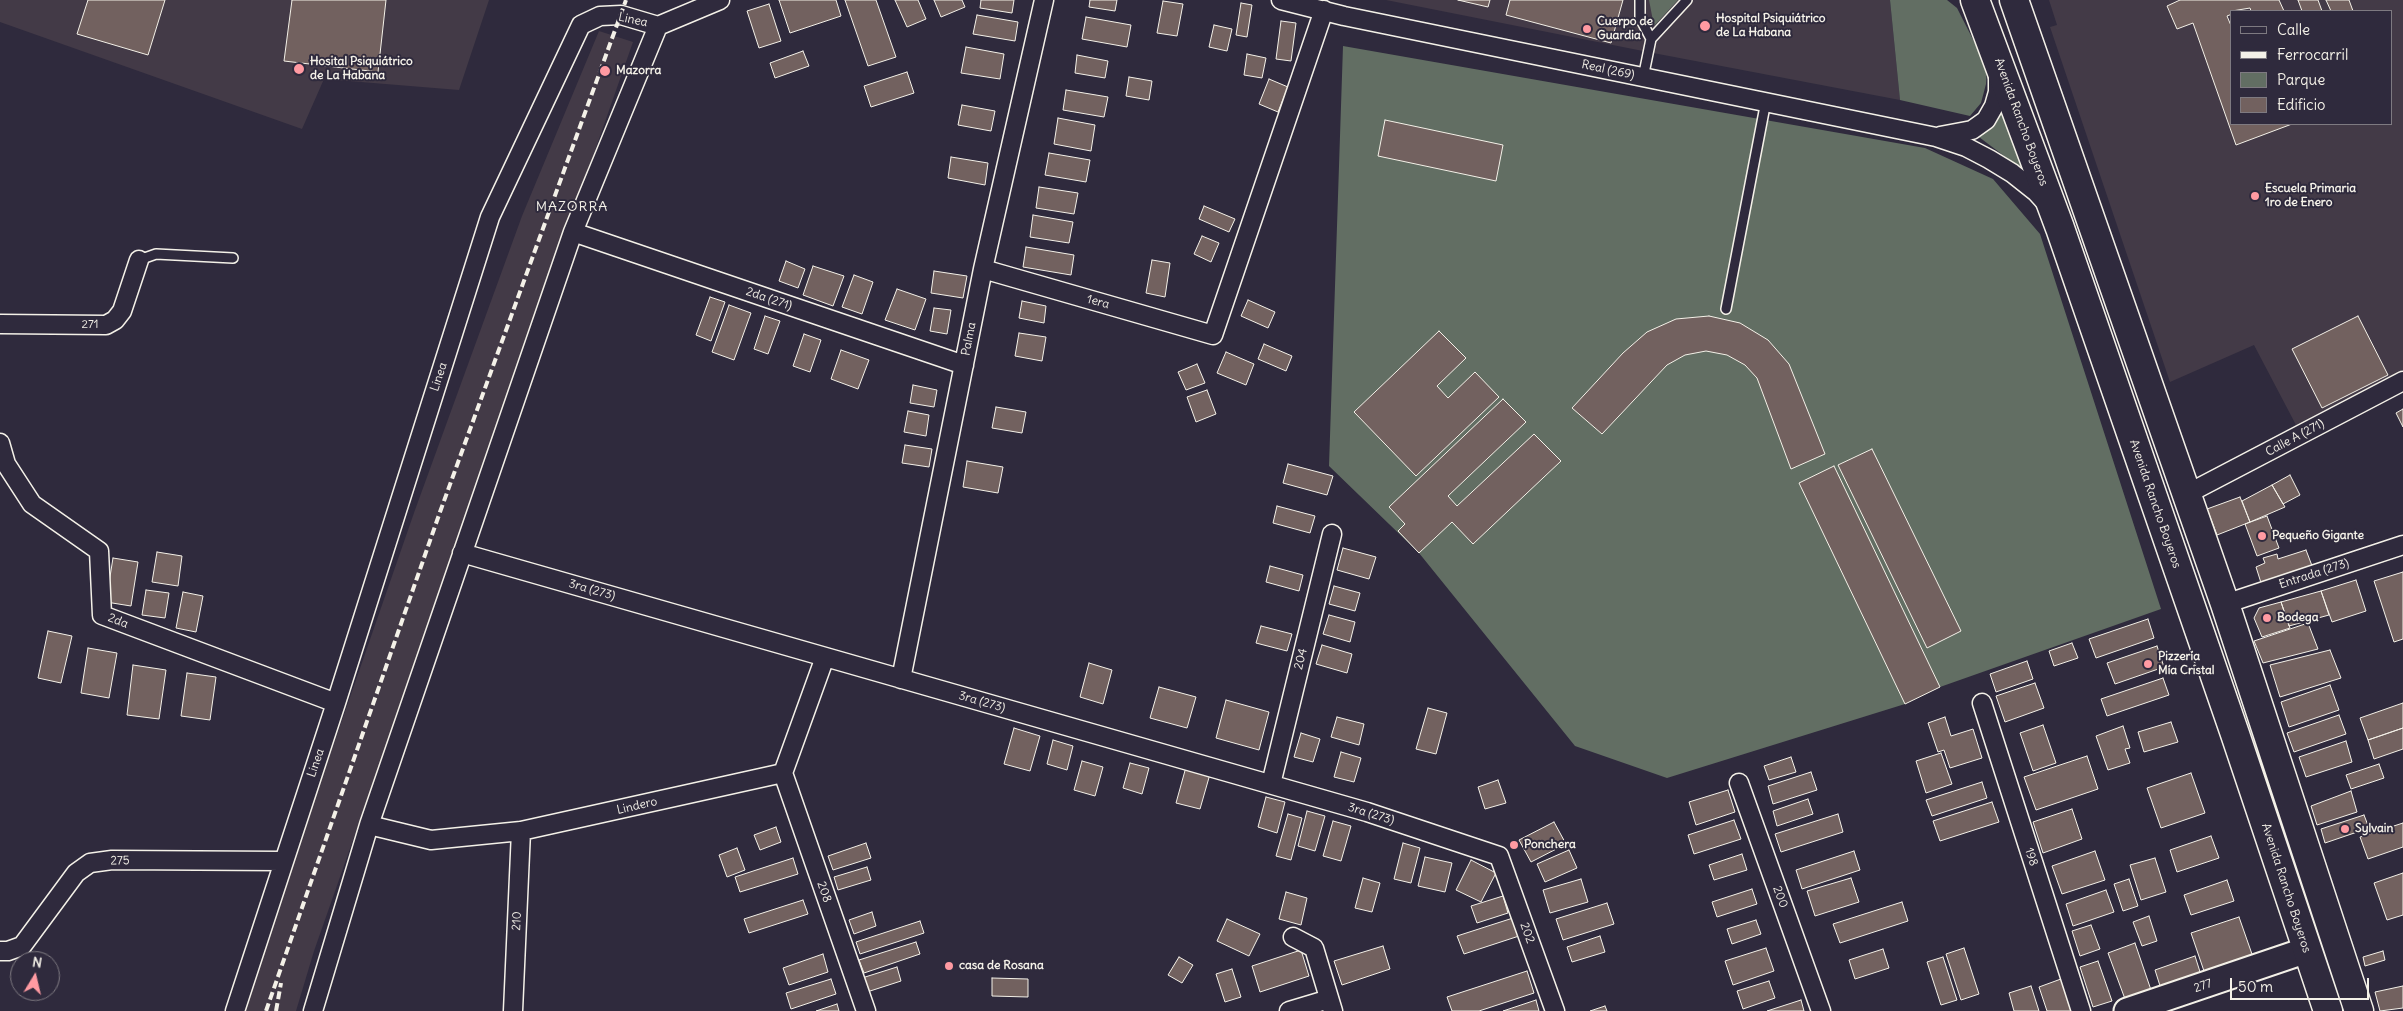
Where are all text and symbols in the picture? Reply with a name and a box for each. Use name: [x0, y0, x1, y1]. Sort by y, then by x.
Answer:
street label: Linea: [617, 10, 649, 30]
legend: [2230, 10, 2393, 125]
place label: Hospital Psiquiátrico de La Habana: [1716, 12, 1826, 40]
place label: Cuerpo de Guardia: [1597, 15, 1653, 43]
marker: Hospital Psiquiátrico de La Habana: [1698, 19, 1712, 33]
text: Calle: [2277, 20, 2310, 39]
marker: Cuerpo de Guardia: [1581, 23, 1593, 35]
text: Ferrocarril: [2277, 45, 2348, 64]
place label: Hosital Psiquiátrico de La Habana: [310, 55, 413, 83]
street label: Avenida Rancho Boyeros: [1991, 56, 2051, 188]
street label: Real (269): [1580, 57, 1636, 83]
marker: Hosital Psiquiátrico de La Habana: [292, 62, 306, 76]
marker: Mazorra: [598, 64, 612, 78]
place label: Mazorra: [616, 64, 661, 78]
text: Parque: [2277, 70, 2325, 89]
text: Edificio: [2277, 95, 2325, 114]
place label: Escuela Primaria 1ro de Enero: [2265, 182, 2356, 210]
marker: Escuela Primaria 1ro de Enero: [2249, 190, 2261, 202]
district label: MAZORRA: [535, 199, 609, 215]
street label: 2da (271): [744, 284, 794, 314]
street label: 1era: [1085, 292, 1111, 312]
street label: 271: [81, 318, 99, 332]
street label: Palma: [959, 321, 979, 357]
street label: Linea: [428, 361, 450, 393]
street label: Calle A (271): [2263, 417, 2327, 459]
street label: Avenida Rancho Boyeros: [2126, 438, 2184, 570]
place label: Pequeño Gigante: [2272, 529, 2364, 543]
marker: Pequeño Gigante: [2256, 530, 2268, 542]
street label: Entrada (273): [2277, 556, 2351, 592]
street label: 3ra (273): [567, 576, 617, 604]
street label: 2da: [106, 611, 130, 631]
place label: Bodega: [2277, 611, 2319, 625]
marker: Bodega: [2261, 612, 2273, 624]
street label: 204: [1291, 647, 1311, 671]
place label: Pizzería Mía Cristal: [2158, 650, 2215, 678]
marker: Pizzería Mía Cristal: [2142, 658, 2154, 670]
street label: 3ra (273): [957, 688, 1007, 716]
street label: Linea: [304, 747, 328, 779]
street label: Lindero: [615, 794, 659, 818]
street label: 3ra (273): [1346, 800, 1396, 828]
street label: Avenida Rancho Boyeros: [2258, 821, 2314, 955]
place label: Sylvain: [2355, 822, 2393, 836]
marker: Sylvain: [2339, 823, 2351, 835]
place label: Ponchera: [1524, 838, 1576, 852]
marker: Ponchera: [1508, 839, 1520, 851]
street label: 198: [2021, 846, 2041, 868]
street label: 275: [110, 854, 130, 868]
street label: 208: [814, 880, 834, 904]
street label: 200: [1769, 884, 1791, 910]
street label: 210: [509, 911, 525, 931]
street label: 202: [1517, 921, 1537, 945]
north arrow: [10, 951, 60, 1001]
text: N: [31, 953, 43, 972]
place label: casa de Rosana: [959, 959, 1044, 973]
marker: casa de Rosana: [943, 960, 955, 972]
scale bar: [2233, 968, 2372, 1000]
street label: 277: [2192, 976, 2214, 996]
text: 50 m: [2238, 977, 2273, 996]

